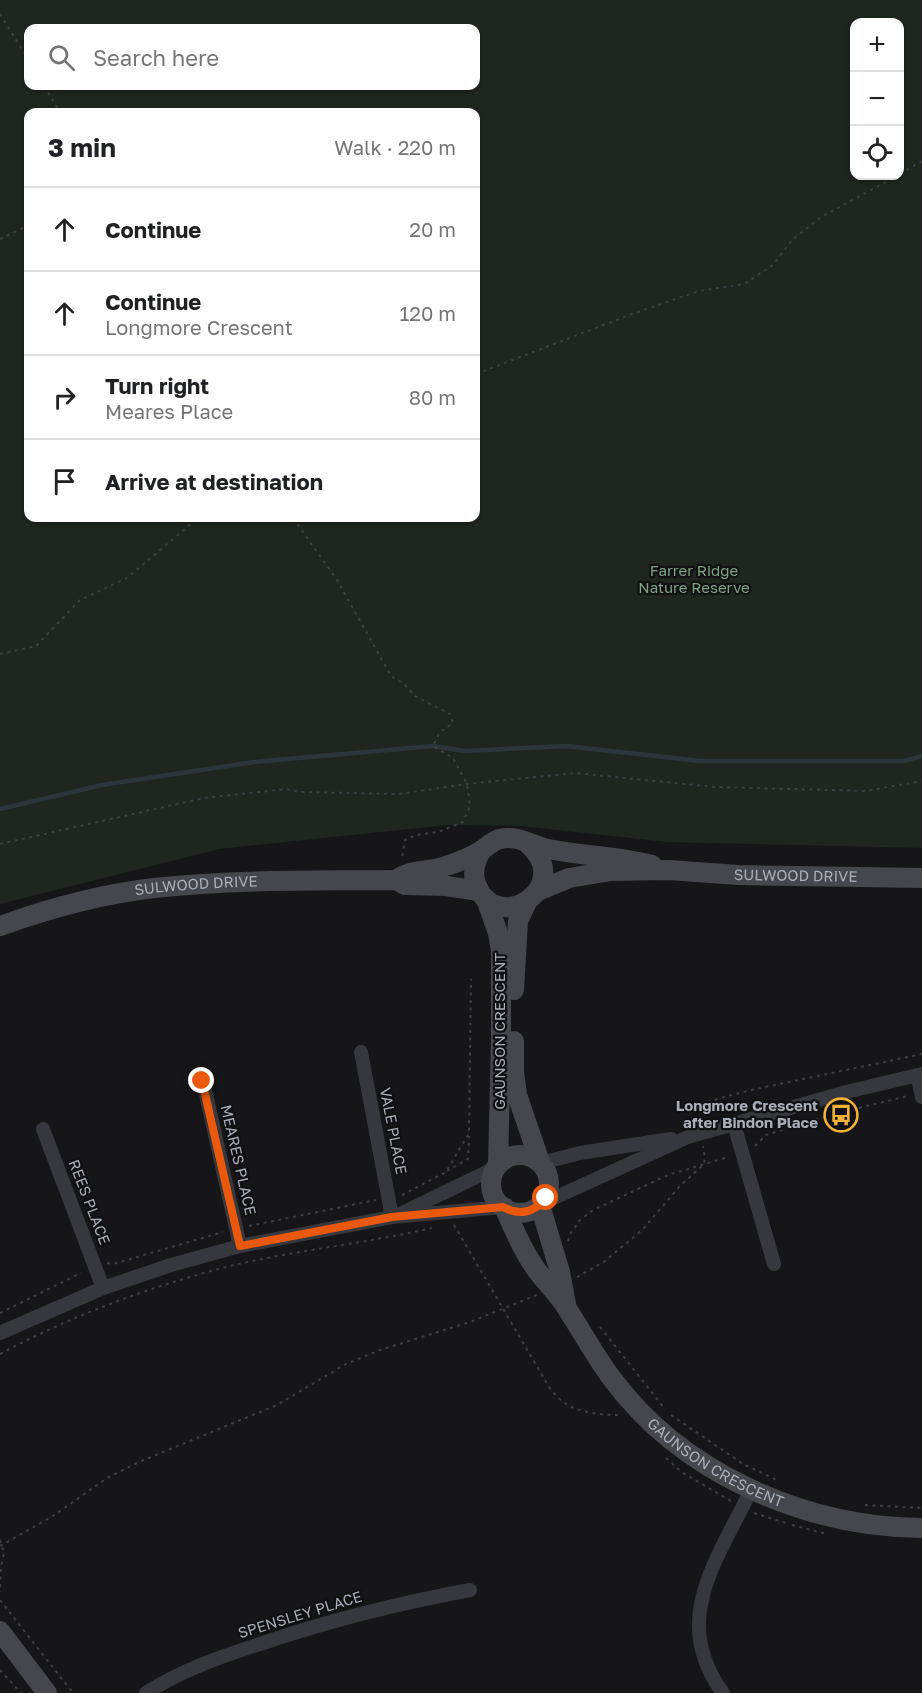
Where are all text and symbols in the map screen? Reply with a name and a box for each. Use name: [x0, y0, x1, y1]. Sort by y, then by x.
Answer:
map controls: [850, 18, 904, 180]
button: +: [850, 18, 904, 72]
search box: [24, 24, 480, 90]
icon: search: [45, 41, 78, 74]
text: Search here: [93, 44, 219, 71]
button: −: [850, 72, 904, 126]
button: locate: [850, 126, 904, 180]
text: 3 min: [48, 132, 116, 163]
text: Walk · 220 m: [334, 135, 456, 159]
icon: ahead: [48, 213, 81, 246]
text: Continue: [105, 216, 201, 243]
text: 20 m: [409, 217, 456, 241]
text: Continue: [105, 288, 201, 315]
icon: ahead: [48, 297, 81, 330]
text: 120 m: [400, 301, 456, 325]
text: Longmore Crescent: [105, 315, 293, 339]
text: Turn right: [105, 372, 209, 399]
icon: right: [48, 381, 81, 414]
text: 80 m: [409, 385, 456, 409]
text: Meares Place: [105, 399, 233, 423]
icon: arrive: [48, 465, 81, 498]
text: Arrive at destination: [105, 468, 323, 495]
park label: Farrer Ridge Nature Reserve: [638, 561, 750, 596]
street label: SULWOOD DRIVE: [734, 865, 858, 885]
street label: SULWOOD DRIVE: [133, 871, 258, 899]
street label: GAUNSON CRESCENT: [490, 952, 508, 1110]
route end: [188, 1067, 214, 1093]
street label: VALE PLACE: [377, 1086, 411, 1176]
place label: Longmore Crescent after Bindon Place: [676, 1096, 818, 1131]
bus stop icon: Longmore Crescent after Bindon Place: [823, 1097, 859, 1133]
street label: MEARES PLACE: [218, 1103, 260, 1217]
street label: REES PLACE: [65, 1157, 114, 1247]
route start: [532, 1184, 558, 1210]
street label: GAUNSON CRESCENT: [644, 1414, 787, 1510]
street label: SPENSLEY PLACE: [236, 1587, 364, 1641]

